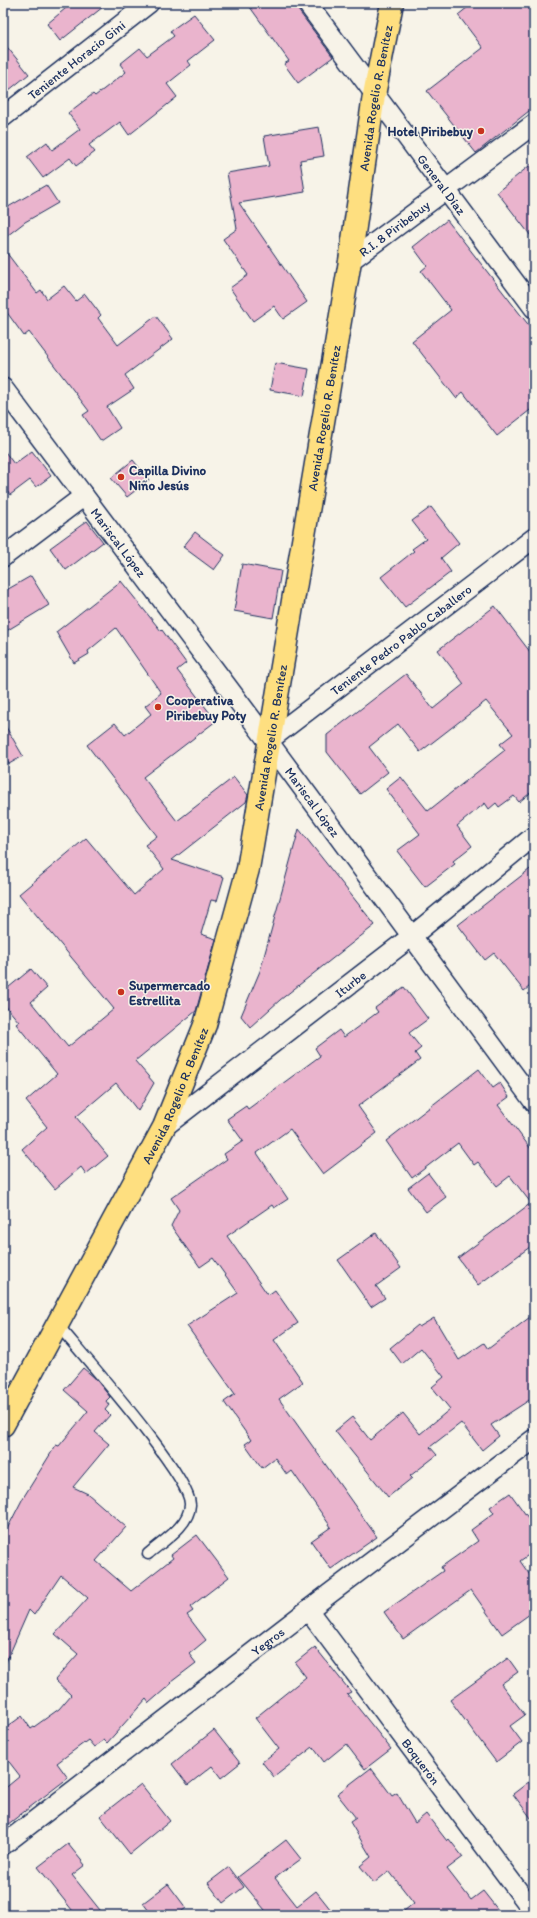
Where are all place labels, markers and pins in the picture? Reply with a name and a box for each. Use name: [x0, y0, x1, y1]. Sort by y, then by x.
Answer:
place label: Hotel Piribebuy: [387, 124, 474, 140]
marker: Hotel Piribebuy: [476, 126, 486, 136]
place label: Capilla Divino Niño Jesús: [129, 463, 207, 493]
marker: Capilla Divino Niño Jesús: [116, 472, 126, 482]
place label: Cooperativa Piribebuy Poty: [166, 693, 247, 724]
marker: Cooperativa Piribebuy Poty: [153, 702, 163, 712]
place label: Supermercado Estrellita: [129, 978, 211, 1008]
marker: Supermercado Estrellita: [116, 987, 126, 997]

